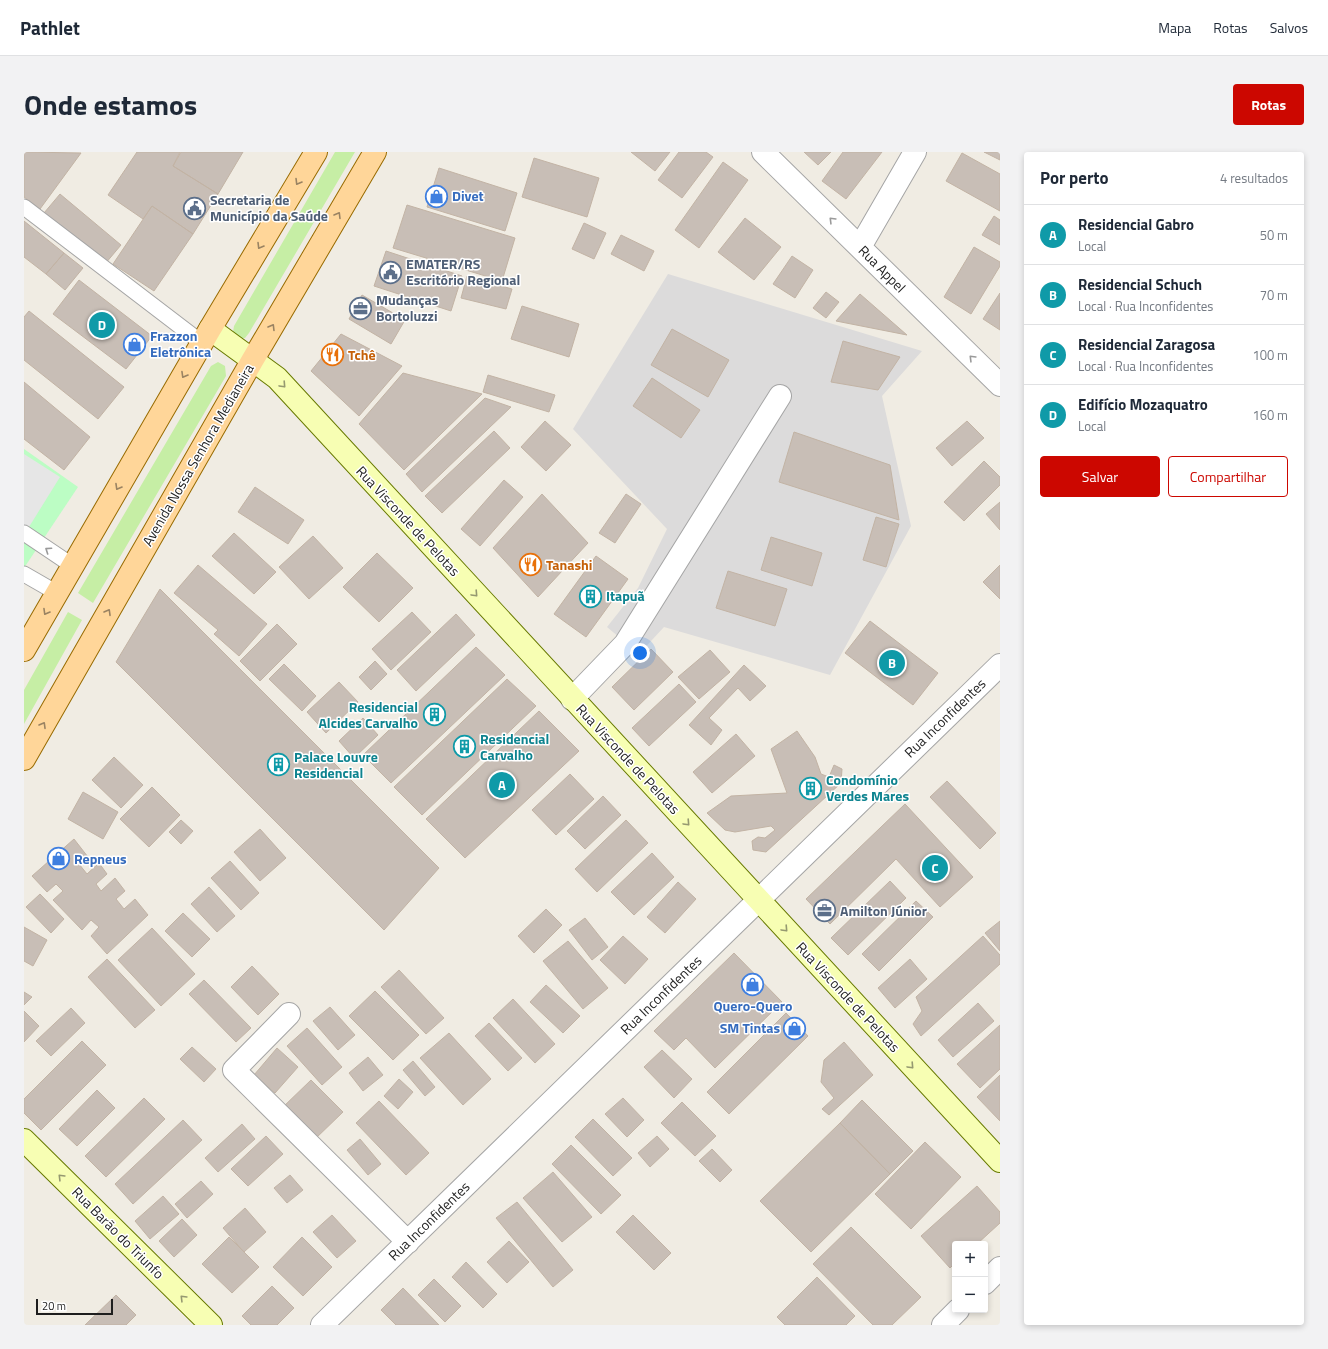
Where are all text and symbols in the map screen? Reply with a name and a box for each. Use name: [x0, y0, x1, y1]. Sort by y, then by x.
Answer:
text: Pathlet: [20, 13, 80, 42]
text: Mapa: [1158, 17, 1191, 38]
text: Rotas: [1213, 17, 1248, 38]
text: Salvos: [1270, 17, 1308, 38]
text: Onde estamos: [24, 83, 197, 126]
button: Rotas: [1233, 84, 1304, 125]
text: Por perto: [1040, 165, 1109, 191]
text: 4 resultados: [1220, 168, 1288, 188]
one-way arrow: [295, 178, 303, 185]
shop icon: Divet: [423, 183, 449, 209]
place label: Divet: [452, 185, 484, 206]
place label: Secretaria de Município da Saúde: [210, 189, 328, 226]
public building icon: Secretaria de Município da Saúde: [182, 195, 208, 221]
one-way arrow: [334, 212, 341, 219]
text: Residencial Gabro: [1078, 213, 1194, 236]
one-way arrow: [829, 217, 837, 225]
text: A: [1049, 225, 1057, 245]
text: 50 m: [1260, 225, 1288, 245]
text: Local: [1078, 236, 1106, 256]
street label: Rua Appel: [854, 240, 911, 297]
one-way arrow: [257, 242, 265, 249]
place label: EMATER/RS Escritório Regional: [406, 253, 520, 290]
public building icon: EMATER/RS Escritório Regional: [378, 259, 404, 285]
text: Residencial Schuch: [1078, 273, 1202, 296]
text: B: [1049, 285, 1057, 305]
text: 70 m: [1260, 285, 1288, 305]
place label: Mudanças Bortoluzzi: [376, 289, 439, 326]
office icon: Mudanças Bortoluzzi: [348, 295, 374, 321]
text: Local · Rua Inconfidentes: [1078, 296, 1213, 316]
pin: D: [89, 310, 115, 340]
one-way arrow: [268, 324, 275, 331]
place label: Frazzon Eletrônica: [150, 325, 211, 362]
shop icon: Frazzon Eletrônica: [121, 331, 147, 357]
text: Residencial Zaragosa: [1078, 333, 1215, 356]
restaurant icon: Tchê: [320, 342, 346, 368]
place label: Tchê: [348, 344, 376, 365]
text: C: [1049, 345, 1057, 365]
text: 100 m: [1252, 345, 1288, 365]
one-way arrow: [969, 355, 977, 363]
text: Local · Rua Inconfidentes: [1078, 356, 1213, 376]
street label: Avenida Nossa Senhora Medianeira: [137, 360, 259, 550]
one-way arrow: [181, 371, 188, 378]
one-way arrow: [278, 380, 285, 387]
text: Edifício Mozaquatro: [1078, 393, 1208, 416]
text: D: [1049, 405, 1057, 425]
text: 160 m: [1252, 405, 1288, 425]
text: Local: [1078, 416, 1106, 436]
button: Salvar: [1040, 456, 1160, 497]
button: Compartilhar: [1168, 456, 1288, 497]
street label: Rua Visconde de Pelotas: [352, 461, 465, 581]
one-way arrow: [116, 483, 123, 490]
one-way arrow: [46, 548, 53, 555]
restaurant icon: Tanashi: [517, 552, 543, 578]
place label: Tanashi: [546, 554, 592, 575]
building icon: Itapuã: [578, 583, 604, 609]
place label: Itapuã: [606, 585, 645, 606]
one-way arrow: [470, 589, 477, 596]
one-way arrow: [44, 608, 51, 615]
one-way arrow: [103, 609, 110, 616]
your location: [630, 643, 650, 663]
pin: B: [879, 648, 905, 678]
street label: Rua Inconfidentes: [899, 673, 990, 762]
place label: Residencial Alcides Carvalho: [318, 696, 418, 733]
street label: Rua Visconde de Pelotas: [572, 699, 685, 819]
building icon: Residencial Alcides Carvalho: [421, 702, 447, 728]
one-way arrow: [39, 722, 46, 729]
place label: Residencial Carvalho: [480, 728, 549, 765]
building icon: Residencial Carvalho: [452, 734, 478, 760]
place label: Palace Louvre Residencial: [294, 746, 378, 783]
building icon: Palace Louvre Residencial: [265, 752, 291, 778]
place label: Condomínio Verdes Mares: [826, 769, 909, 806]
pin: A: [489, 770, 515, 800]
building icon: Condomínio Verdes Mares: [798, 775, 824, 801]
one-way arrow: [682, 818, 689, 826]
shop icon: Repneus: [45, 846, 71, 872]
place label: Repneus: [74, 848, 127, 869]
pin: C: [922, 853, 948, 883]
office icon: Amilton Júnior: [811, 898, 837, 924]
place label: Amilton Júnior: [840, 900, 927, 921]
one-way arrow: [780, 924, 788, 932]
street label: Rua Visconde de Pelotas: [792, 937, 905, 1057]
street label: Rua Inconfidentes: [615, 950, 706, 1039]
shop icon: Quero-Quero: [740, 971, 766, 997]
place label: Quero-Quero: [713, 995, 793, 1016]
shop icon: SM Tintas: [782, 1015, 808, 1041]
place label: SM Tintas: [720, 1017, 780, 1038]
one-way arrow: [906, 1061, 913, 1068]
one-way arrow: [58, 1174, 66, 1182]
street label: Rua Inconfidentes: [383, 1176, 474, 1265]
street label: Rua Barão do Triunfo: [67, 1182, 169, 1284]
map controls: [952, 1241, 988, 1313]
button: +: [952, 1241, 988, 1277]
button: −: [952, 1277, 988, 1313]
one-way arrow: [180, 1295, 188, 1303]
scale bar: [36, 1297, 113, 1316]
text: 20 m: [42, 1298, 66, 1314]

